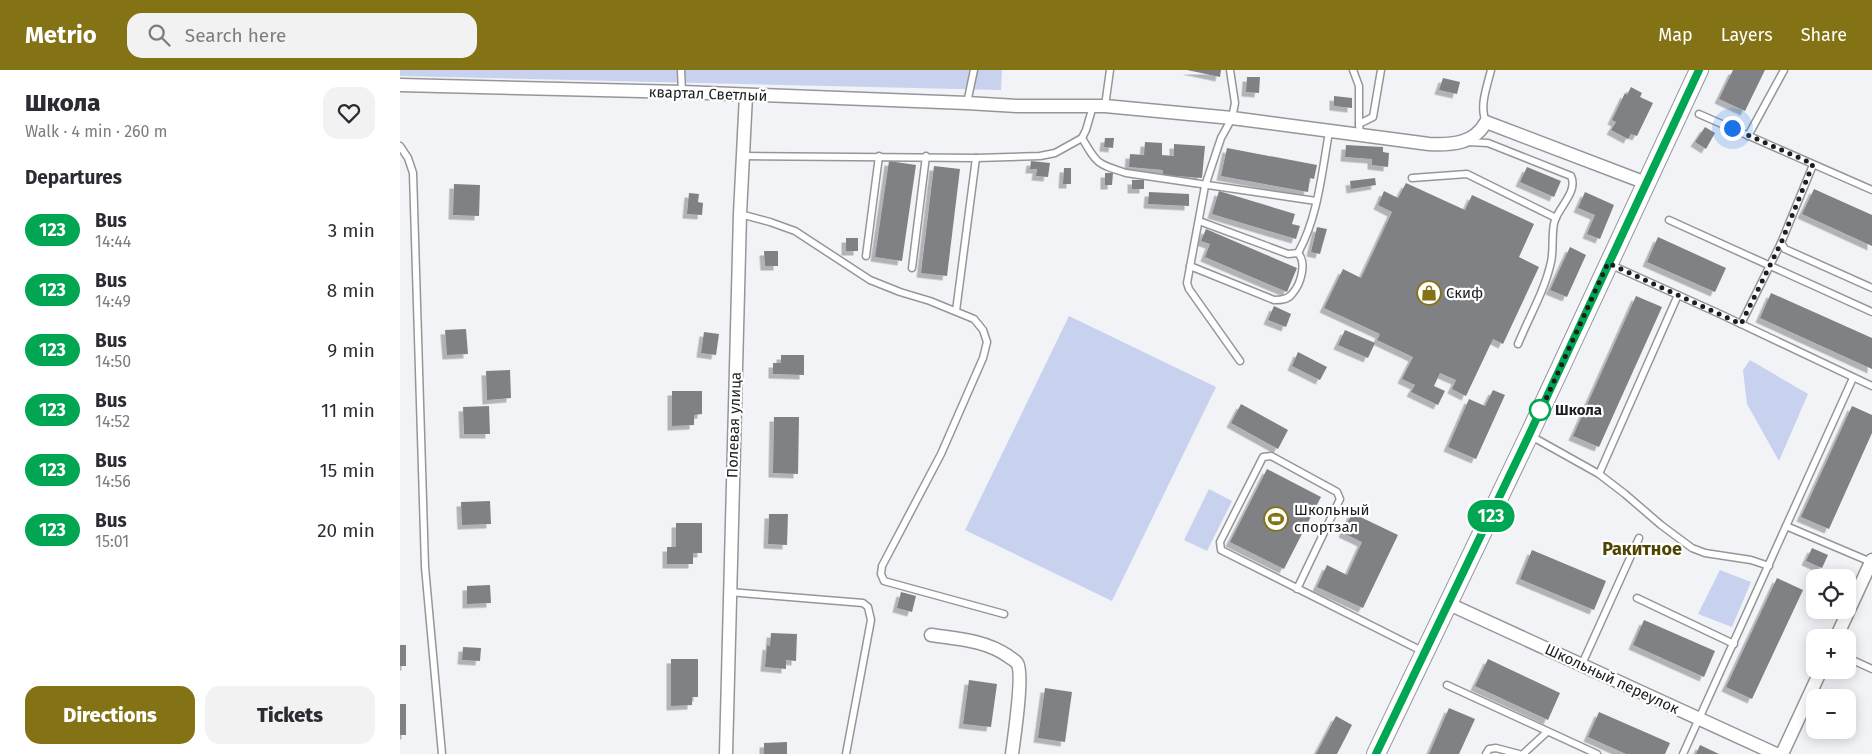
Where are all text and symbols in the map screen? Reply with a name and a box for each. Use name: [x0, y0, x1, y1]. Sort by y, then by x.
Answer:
search box: [127, 13, 477, 58]
text: Metrio: [25, 21, 97, 49]
icon: search: [145, 21, 173, 49]
text: Search here: [185, 24, 286, 47]
text: Map: [1658, 24, 1693, 46]
text: Layers: [1721, 24, 1773, 46]
text: Share: [1801, 24, 1847, 46]
street label: квартал Светлый: [648, 83, 768, 105]
button: heart: [323, 87, 375, 139]
text: Школа: [25, 89, 100, 117]
your location: [1720, 116, 1745, 141]
text: Walk · 4 min · 260 m: [25, 122, 167, 141]
text: Departures: [25, 166, 122, 189]
text: Bus: [95, 209, 127, 232]
text: 123: [39, 219, 66, 241]
text: 3 min: [328, 219, 375, 242]
text: 14:44: [95, 232, 131, 251]
text: Bus: [95, 269, 127, 292]
text: 123: [39, 279, 66, 301]
text: 8 min: [327, 279, 375, 302]
shop icon: Скиф: [1416, 280, 1442, 306]
place label: Скиф: [1446, 284, 1483, 302]
text: 14:49: [95, 292, 131, 311]
text: Bus: [95, 329, 127, 352]
text: 123: [39, 339, 66, 361]
text: 9 min: [327, 339, 375, 362]
text: 14:50: [95, 352, 131, 371]
street label: Полевая улица: [723, 372, 745, 478]
text: Bus: [95, 389, 127, 412]
text: 123: [39, 399, 66, 421]
text: 11 min: [321, 399, 375, 422]
marker: Школа: [1529, 399, 1551, 421]
place label: Школа: [1555, 401, 1602, 419]
text: 14:52: [95, 412, 130, 431]
text: Bus: [95, 449, 127, 472]
text: 123: [39, 459, 66, 481]
text: 15 min: [319, 459, 375, 482]
text: 14:56: [95, 472, 131, 491]
line badge: 123: [1462, 500, 1520, 532]
place label: Школьный спортзал: [1294, 501, 1369, 536]
text: 123: [1478, 505, 1504, 527]
sports icon: Школьный спортзал: [1263, 506, 1289, 532]
text: Bus: [95, 509, 127, 532]
text: 123: [39, 519, 66, 541]
text: 20 min: [317, 519, 375, 542]
text: 15:01: [95, 532, 129, 551]
district label: Ракитное: [1602, 538, 1682, 560]
map controls: [1806, 569, 1856, 739]
button: locate: [1806, 569, 1856, 619]
button: +: [1806, 629, 1856, 679]
street label: Школьный переулок: [1542, 640, 1682, 718]
button: Directions: [25, 686, 195, 744]
button: Tickets: [205, 686, 375, 744]
button: −: [1806, 689, 1856, 739]

